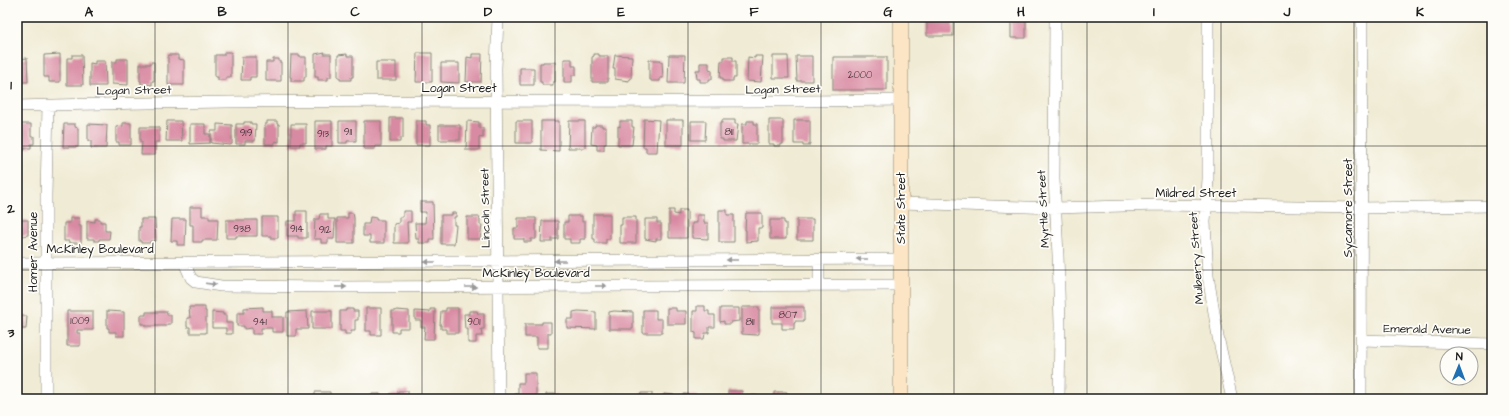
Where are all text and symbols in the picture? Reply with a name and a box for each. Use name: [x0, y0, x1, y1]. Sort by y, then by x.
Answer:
text: A: [85, 3, 94, 21]
text: B: [217, 3, 227, 21]
text: C: [350, 3, 360, 21]
text: D: [484, 3, 493, 21]
text: E: [617, 3, 625, 21]
text: F: [749, 3, 759, 21]
text: G: [883, 3, 893, 21]
text: H: [1017, 3, 1025, 21]
text: I: [1153, 3, 1155, 21]
text: J: [1283, 3, 1291, 21]
text: K: [1416, 3, 1424, 21]
house number: 2000: [848, 68, 872, 82]
text: 1: [10, 76, 12, 94]
street label: Logan Street: [421, 80, 497, 98]
street label: Logan Street: [745, 80, 821, 100]
street label: Logan Street: [96, 81, 172, 101]
house number: 911: [344, 125, 353, 139]
house number: 811: [724, 125, 734, 139]
house number: 919: [240, 126, 253, 140]
house number: 913: [317, 127, 329, 141]
street label: Sycamore Street: [1340, 158, 1358, 258]
street label: Lincoln Street: [476, 168, 495, 248]
street label: Myrtle Street: [1033, 169, 1055, 248]
street label: State Street: [893, 172, 910, 244]
street label: Mildred Street: [1156, 185, 1237, 202]
text: 2: [6, 200, 15, 218]
street label: Homer Avenue: [25, 211, 42, 292]
street label: Mulberry Street: [1185, 211, 1209, 305]
house number: 938: [233, 222, 251, 236]
house number: 914: [290, 222, 304, 236]
house number: 912: [319, 223, 332, 237]
street label: McKinley Boulevard: [46, 241, 154, 259]
one-way arrow: [856, 256, 868, 263]
one-way arrow: [725, 257, 738, 263]
one-way arrow: [553, 258, 566, 264]
one-way arrow: [423, 259, 436, 265]
street label: McKinley Boulevard: [482, 265, 590, 283]
one-way arrow: [205, 281, 217, 288]
one-way arrow: [595, 283, 608, 289]
one-way arrow: [335, 284, 348, 290]
one-way arrow: [465, 284, 478, 290]
house number: 807: [779, 308, 797, 322]
house number: 1009: [70, 314, 90, 328]
house number: 941: [253, 315, 268, 329]
house number: 901: [467, 315, 481, 329]
house number: 811: [745, 315, 755, 329]
street label: Emerald Avenue: [1383, 320, 1471, 339]
text: 3: [7, 324, 15, 342]
north arrow: [1439, 346, 1479, 386]
text: N: [1456, 349, 1463, 364]

